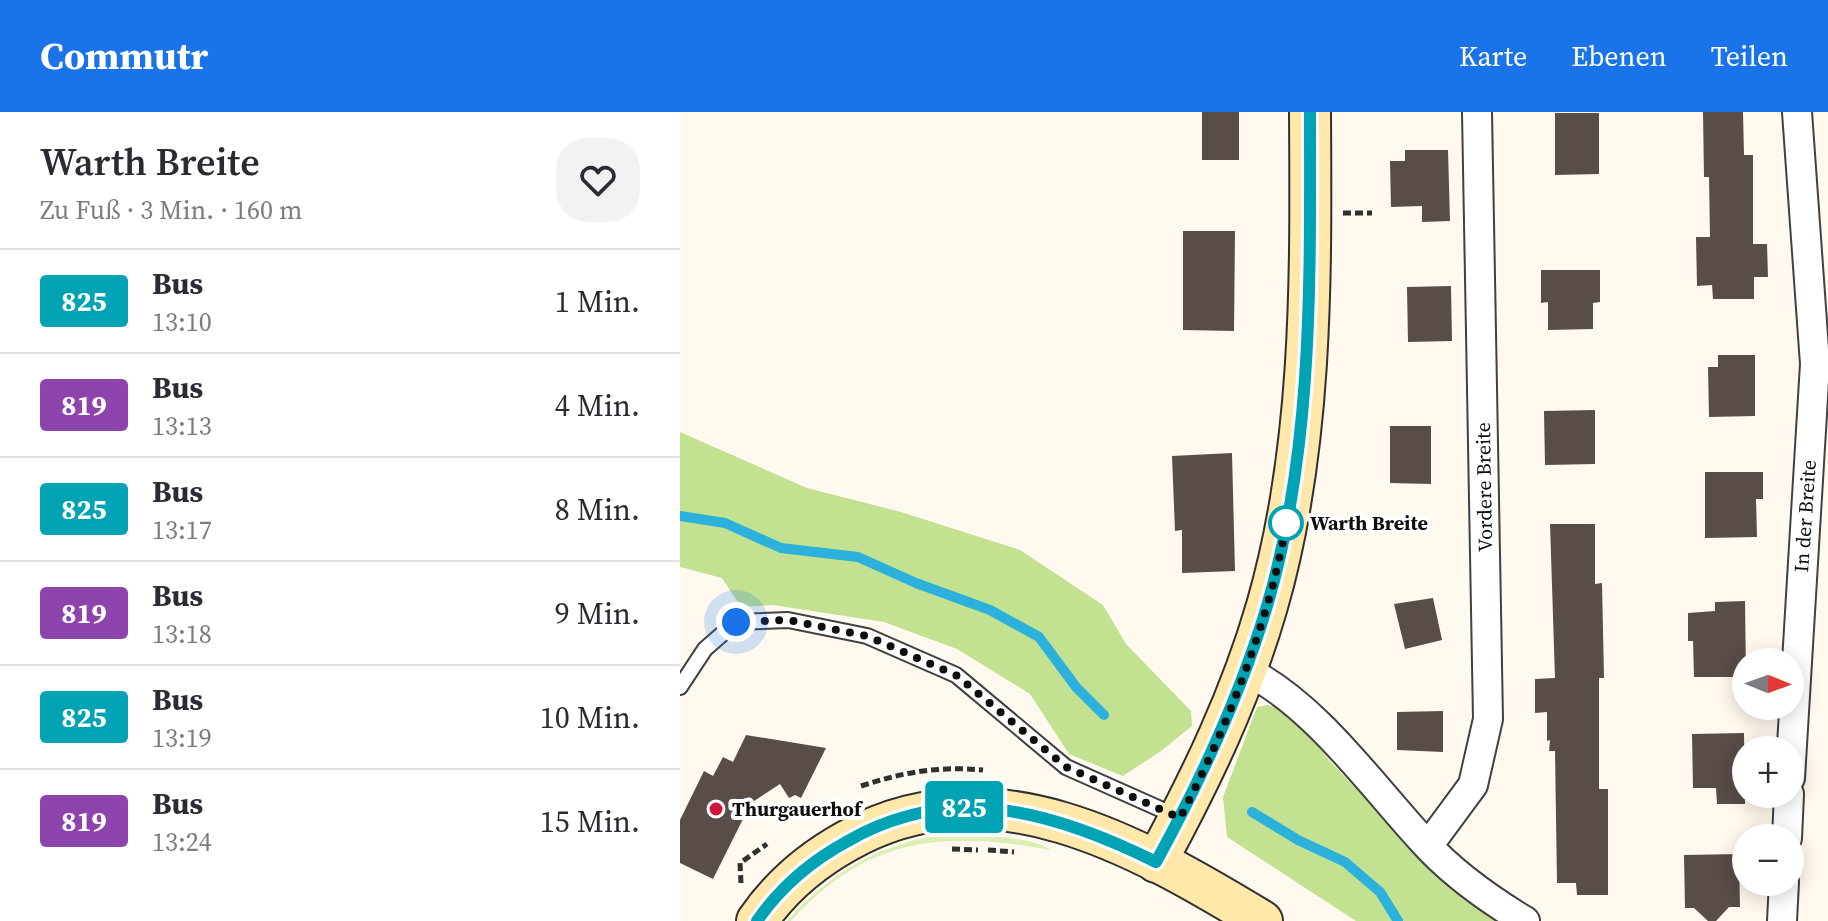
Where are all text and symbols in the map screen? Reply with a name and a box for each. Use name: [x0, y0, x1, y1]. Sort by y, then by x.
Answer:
text: Commutr: [40, 30, 208, 82]
text: Karte: [1459, 37, 1527, 75]
text: Ebenen: [1571, 37, 1667, 75]
text: Teilen: [1711, 37, 1788, 75]
text: Warth Breite: [40, 136, 260, 188]
button: heart: [556, 138, 640, 222]
text: Zu Fuß · 3 Min. · 160 m: [40, 192, 302, 228]
text: Bus: [152, 263, 203, 304]
text: 1 Min.: [555, 281, 640, 322]
text: 825: [61, 282, 107, 320]
text: 13:10: [152, 304, 212, 340]
text: Bus: [152, 367, 203, 408]
text: 4 Min.: [555, 385, 640, 426]
text: 819: [61, 386, 107, 424]
text: 13:13: [152, 408, 212, 444]
street label: Vordere Breite: [1469, 422, 1499, 552]
street label: In der Breite: [1787, 459, 1823, 573]
text: Bus: [152, 471, 203, 512]
text: 8 Min.: [555, 489, 640, 530]
text: 825: [61, 490, 107, 528]
marker: Warth Breite: [1269, 506, 1303, 540]
place label: Warth Breite: [1310, 509, 1428, 537]
text: 13:17: [152, 512, 212, 548]
text: Bus: [152, 575, 203, 616]
text: 9 Min.: [555, 593, 640, 634]
text: 819: [61, 594, 107, 632]
your location: [716, 602, 756, 642]
text: 13:18: [152, 616, 212, 652]
north arrow: [1732, 648, 1804, 720]
map controls: [1732, 648, 1804, 896]
text: Bus: [152, 679, 203, 720]
text: 10 Min.: [540, 697, 640, 738]
text: 825: [61, 698, 107, 736]
text: 13:19: [152, 720, 212, 756]
button: +: [1732, 736, 1804, 808]
line badge: 825: [918, 781, 1010, 833]
text: Bus: [152, 783, 203, 824]
text: 825: [941, 788, 987, 826]
place label: Thurgauerhof: [732, 795, 864, 823]
marker: Thurgauerhof: [707, 800, 725, 818]
text: 15 Min.: [540, 801, 640, 842]
text: 819: [61, 802, 107, 840]
text: 13:24: [152, 824, 212, 860]
button: −: [1732, 824, 1804, 896]

